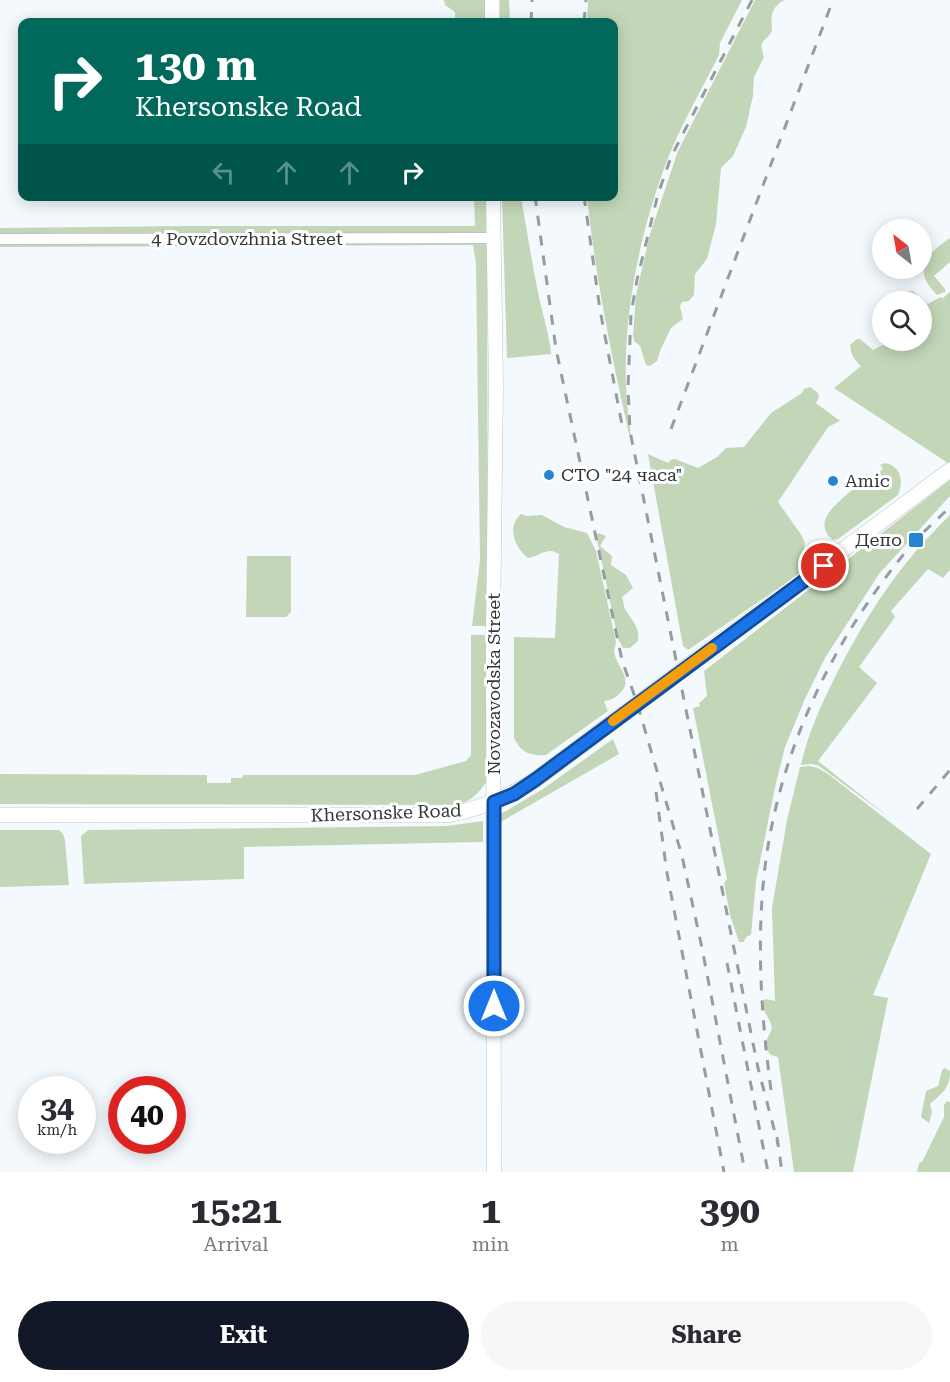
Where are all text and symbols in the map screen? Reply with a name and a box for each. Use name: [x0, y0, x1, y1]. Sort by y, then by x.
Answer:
text: 130 m: [135, 41, 257, 90]
icon: right: [36, 42, 114, 120]
text: Khersonske Road: [135, 91, 362, 123]
icon: left: [207, 156, 240, 189]
icon: ahead: [270, 156, 303, 189]
icon: ahead: [333, 156, 366, 189]
icon: right: [396, 156, 429, 189]
north arrow: [872, 219, 932, 279]
map controls: [872, 219, 932, 351]
street label: 4 Povzdovzhnia Street: [151, 228, 343, 249]
button: search: [872, 291, 932, 351]
place label: СТО "24 часа": [561, 464, 682, 485]
marker: СТО "24 часа": [542, 468, 556, 482]
place label: Amic: [845, 470, 890, 491]
marker: Amic: [826, 474, 840, 488]
place label: Депо: [855, 529, 902, 550]
marker: Депо: [907, 531, 925, 549]
pin: [798, 540, 849, 591]
icon: arrive: [807, 549, 840, 582]
street label: Novozavodska Street: [483, 593, 504, 775]
street label: Khersonske Road: [310, 799, 462, 826]
position arrow: [462, 974, 526, 1038]
speed limit sign: 40: [108, 1076, 186, 1154]
text: 34: [40, 1090, 74, 1125]
text: km/h: [37, 1121, 77, 1139]
text: 15:21: [190, 1190, 282, 1232]
text: 1: [481, 1190, 501, 1232]
text: 390: [700, 1190, 760, 1232]
text: Arrival: [203, 1232, 268, 1256]
text: min: [472, 1232, 509, 1256]
text: m: [721, 1232, 739, 1256]
button: Exit: [18, 1301, 469, 1370]
button: Share: [481, 1301, 932, 1370]

